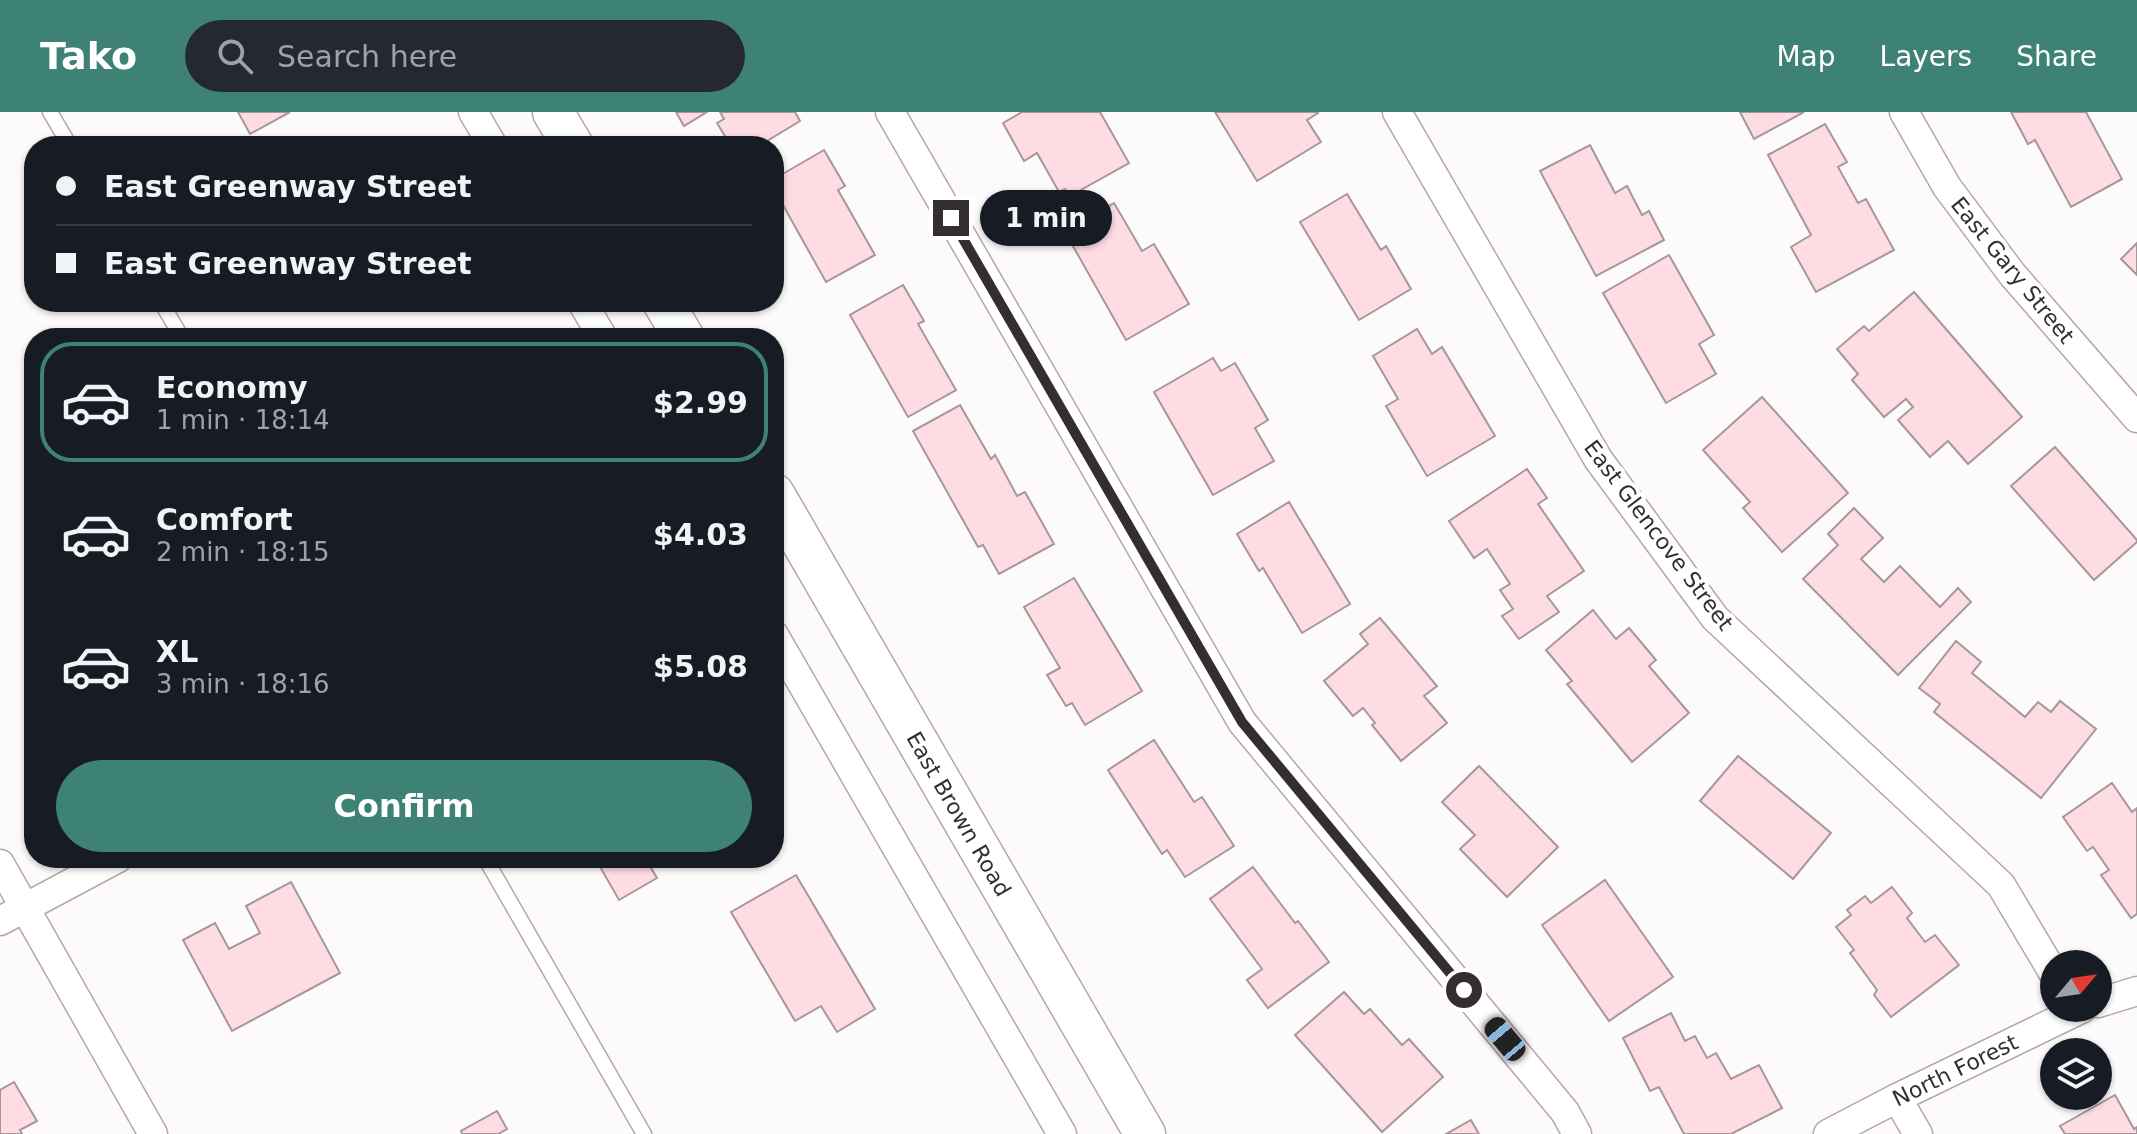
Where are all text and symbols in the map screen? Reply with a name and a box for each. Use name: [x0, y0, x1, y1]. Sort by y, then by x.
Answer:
search box: [185, 20, 745, 92]
text: Tako: [40, 34, 137, 78]
icon: search: [213, 34, 257, 78]
text: Search here: [277, 39, 457, 74]
text: Map: [1776, 40, 1836, 73]
text: Layers: [1880, 40, 1972, 73]
text: Share: [2016, 40, 2097, 73]
text: East Greenway Street: [104, 169, 472, 204]
callout: 1 min: [979, 190, 1111, 246]
street label: East Gary Street: [1946, 192, 2079, 349]
route end: [933, 200, 969, 236]
text: 1 min: [1005, 203, 1087, 233]
text: East Greenway Street: [104, 246, 472, 281]
icon: car: [60, 366, 132, 438]
text: Economy: [156, 370, 308, 405]
text: $2.99: [653, 385, 748, 420]
text: 1 min · 18:14: [156, 405, 330, 435]
street label: East Glencove Street: [1579, 436, 1738, 635]
icon: car: [60, 498, 132, 570]
text: Comfort: [156, 502, 293, 537]
text: $4.03: [653, 517, 748, 552]
text: 2 min · 18:15: [156, 537, 330, 567]
icon: car: [60, 630, 132, 702]
text: XL: [156, 634, 198, 669]
text: $5.08: [653, 649, 748, 684]
text: 3 min · 18:16: [156, 669, 330, 699]
street label: East Brown Road: [901, 728, 1016, 901]
button: Confirm: [56, 760, 752, 852]
north arrow: [2040, 950, 2112, 1022]
map controls: [2040, 950, 2112, 1110]
route start: [1446, 972, 1482, 1008]
car: [1480, 1013, 1530, 1065]
street label: North Forest: [1889, 1029, 2022, 1112]
button: layers: [2040, 1038, 2112, 1110]

